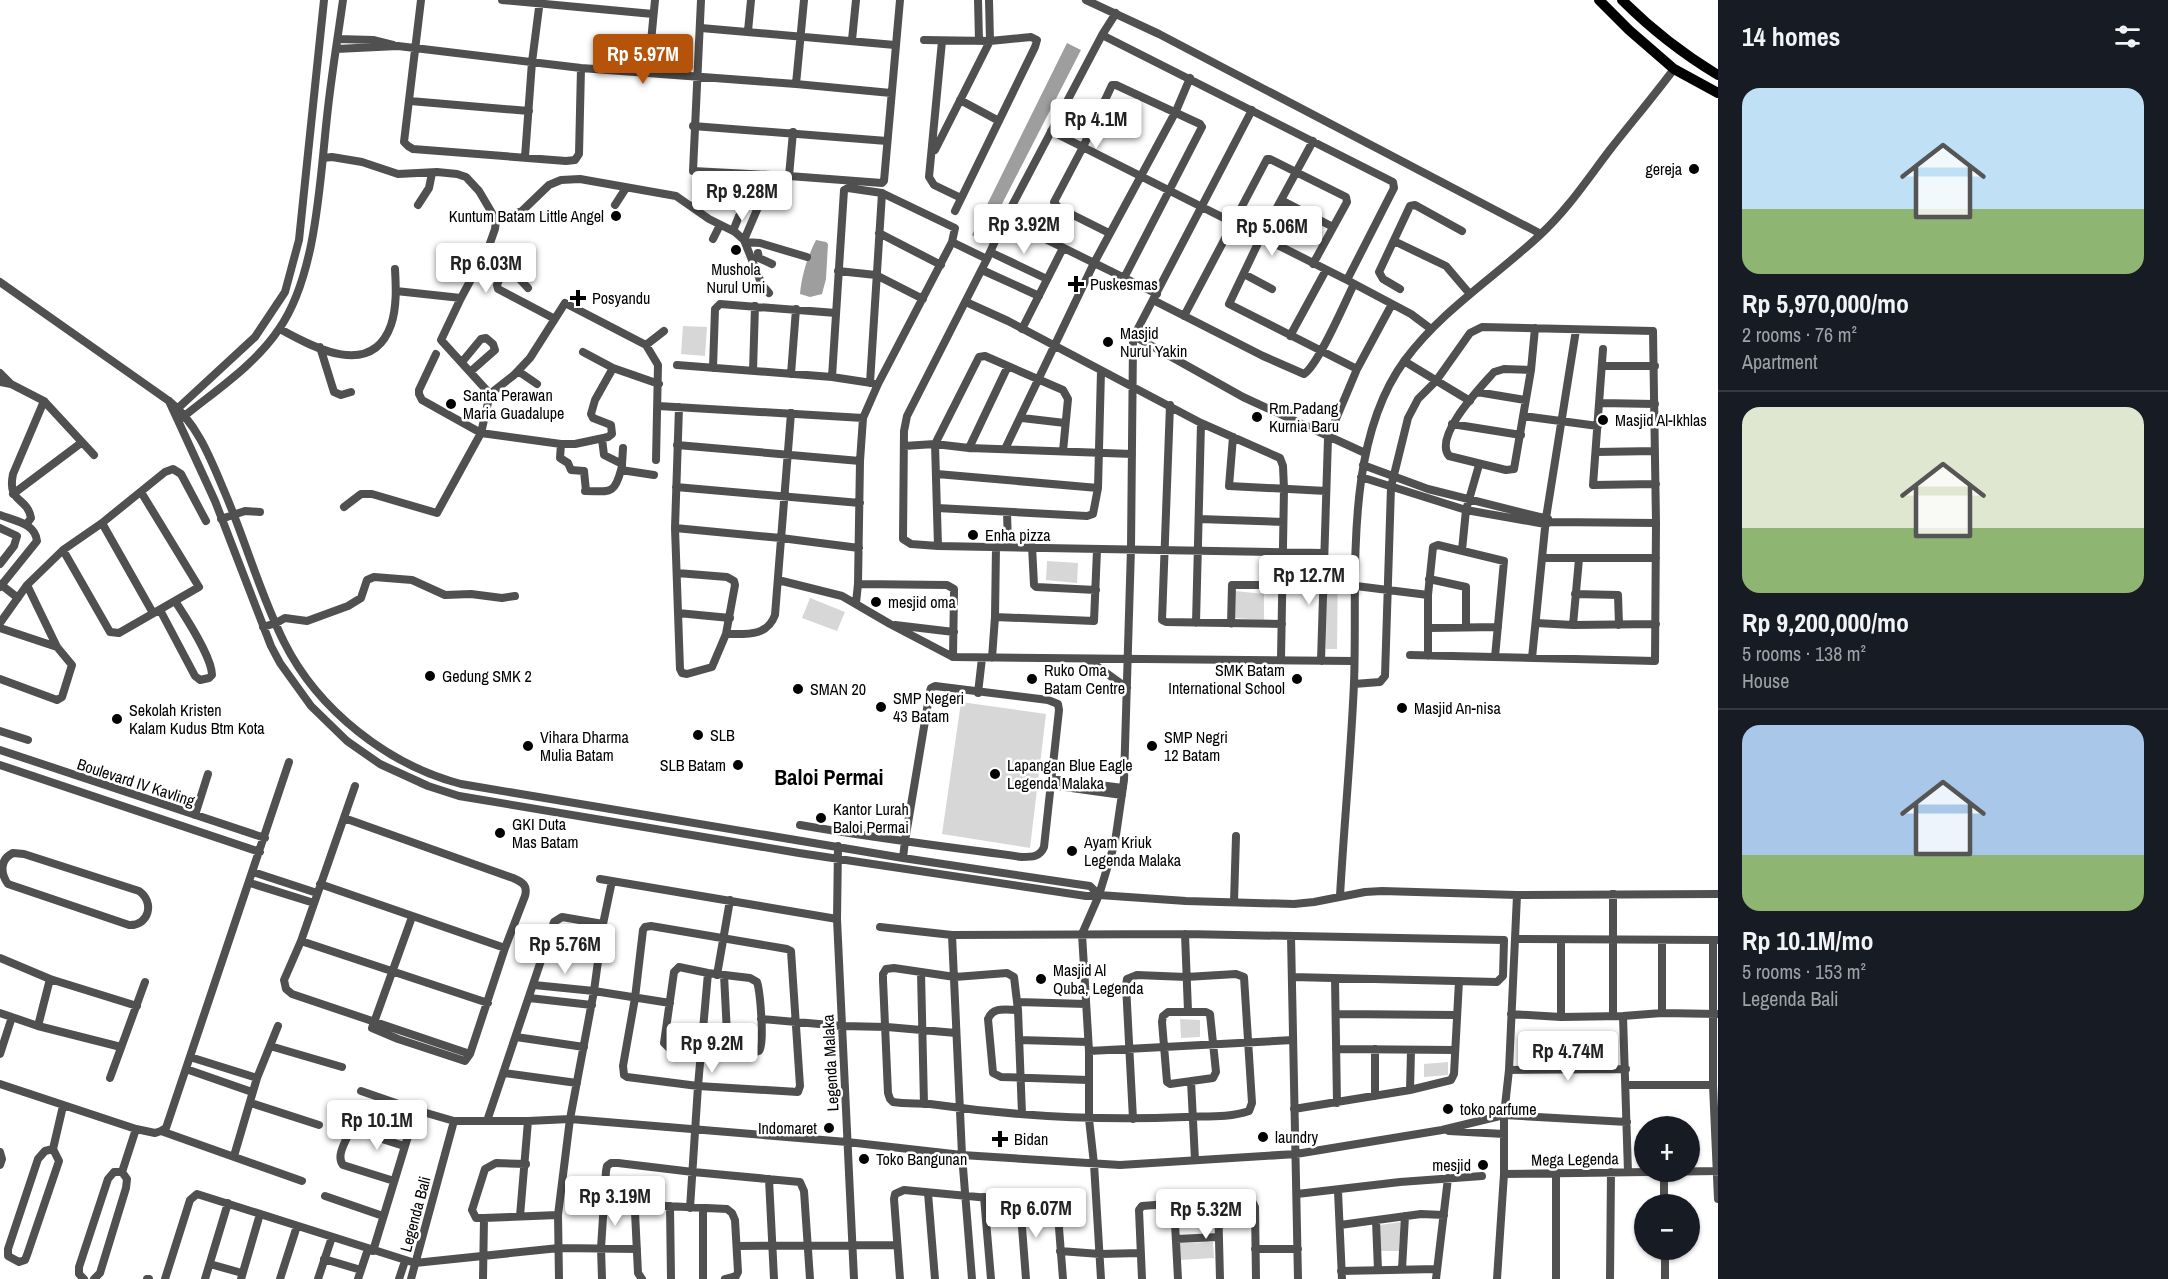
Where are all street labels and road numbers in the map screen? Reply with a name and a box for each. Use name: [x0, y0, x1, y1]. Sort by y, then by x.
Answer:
street label: Boulevard IV Kavling: [74, 753, 198, 812]
street label: Legenda Malaka: [816, 1013, 844, 1112]
street label: Mega Legenda: [1531, 1147, 1620, 1171]
street label: Legenda Bali: [394, 1174, 436, 1254]

